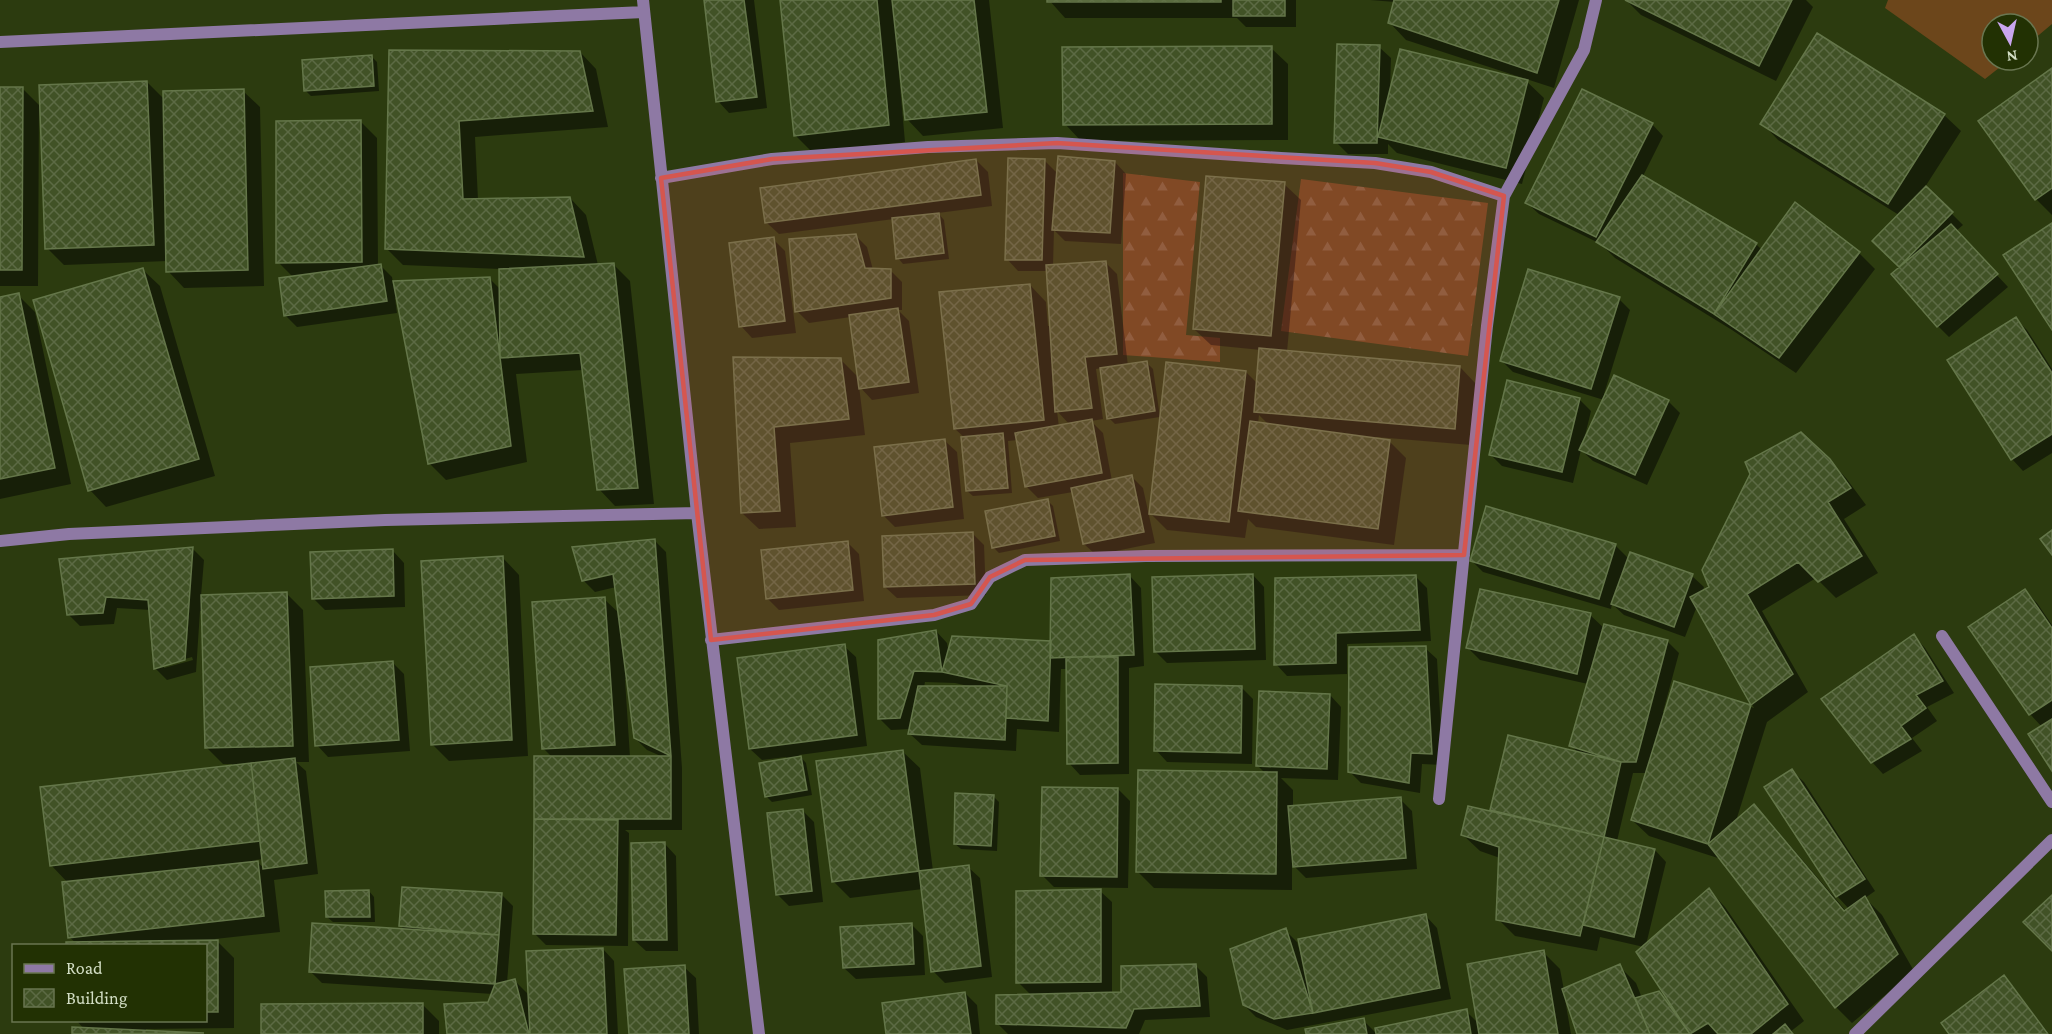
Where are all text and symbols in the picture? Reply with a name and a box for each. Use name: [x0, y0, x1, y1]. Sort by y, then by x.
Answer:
north arrow: [1980, 12, 2040, 72]
text: N: [2005, 47, 2019, 66]
legend: [12, 944, 207, 1022]
text: Road: [66, 958, 103, 978]
text: Building: [66, 988, 128, 1008]

